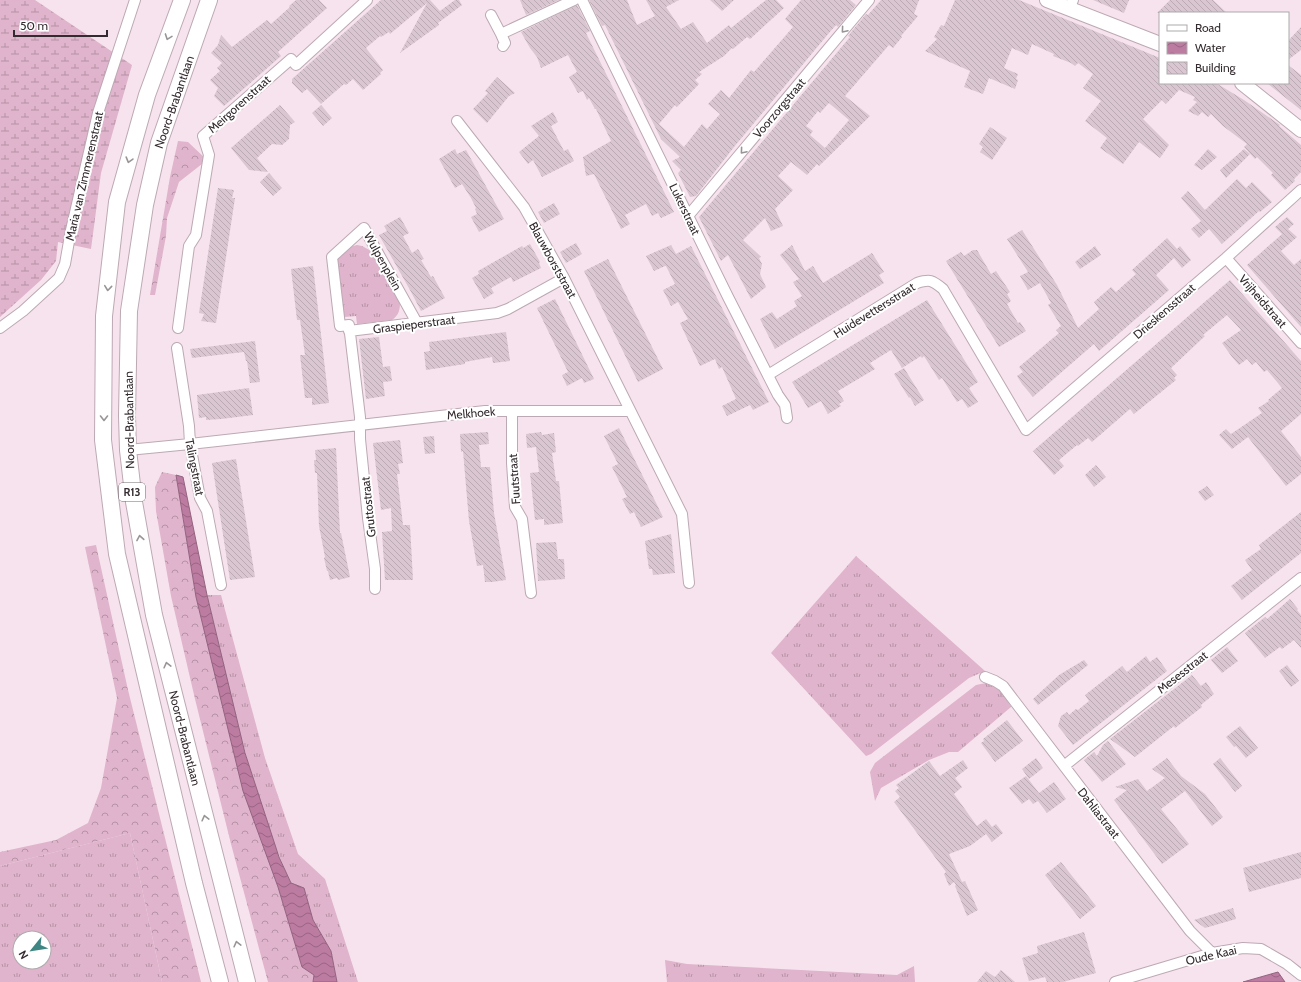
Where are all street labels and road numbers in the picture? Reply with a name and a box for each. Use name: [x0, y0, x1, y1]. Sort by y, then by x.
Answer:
street label: Noord-Brabantlaan: [151, 53, 197, 151]
street label: Meirgorenstraat: [205, 72, 273, 136]
street label: Voorzorgstraat: [750, 75, 808, 141]
street label: Maria van Zimmerenstraat: [62, 110, 106, 242]
street label: Lukerstraat: [666, 181, 704, 237]
street label: Blauwborststraat: [526, 219, 580, 301]
street label: Wulpenplein: [361, 229, 405, 293]
street label: Vrijheidstraat: [1236, 271, 1290, 331]
street label: Huidevettersstraat: [831, 279, 917, 341]
street label: Drieskensstraat: [1130, 280, 1198, 342]
street label: Graspieperstraat: [372, 312, 456, 336]
street label: Noord-Brabantlaan: [121, 371, 137, 469]
street label: Melkhoek: [446, 403, 496, 423]
street label: Talingstraat: [182, 437, 208, 497]
street label: Fuutstraat: [505, 453, 523, 505]
street label: Gruttostraat: [357, 476, 379, 538]
road number: R13: [119, 483, 145, 501]
street label: Mesesstraat: [1154, 648, 1210, 696]
street label: Noord-Brabantlaan: [166, 689, 204, 787]
street label: Dahliastraat: [1075, 785, 1123, 841]
street label: Oude Kaai: [1184, 942, 1238, 968]

